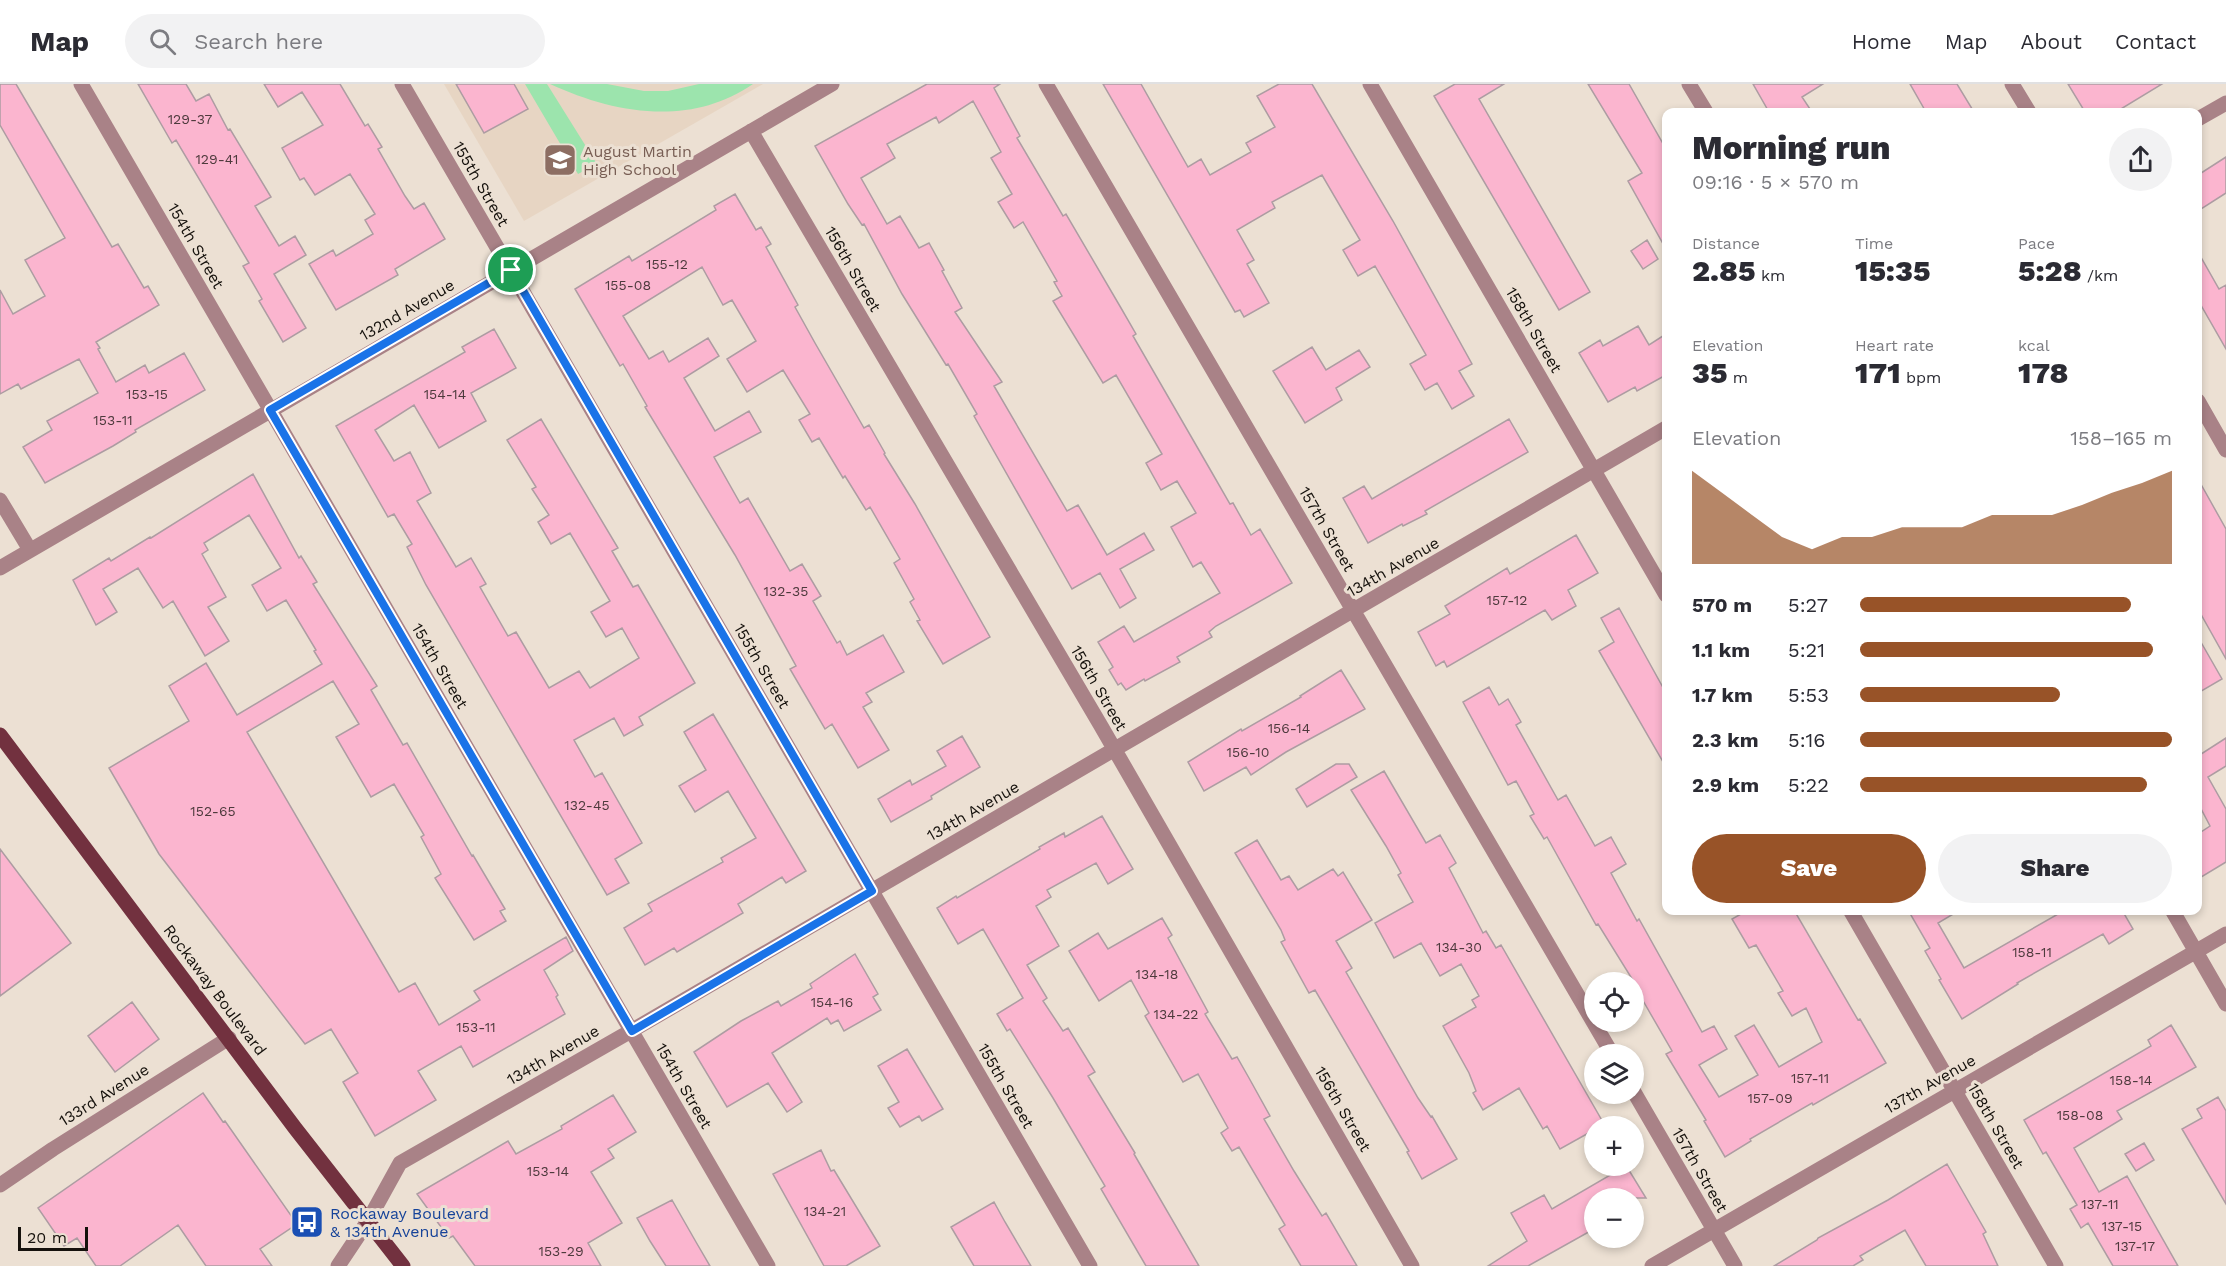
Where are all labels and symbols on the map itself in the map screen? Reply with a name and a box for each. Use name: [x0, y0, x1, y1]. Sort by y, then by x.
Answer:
house number: 129-37: [168, 111, 212, 127]
street label: 155th Street: [449, 138, 513, 230]
school or university icon: August Martin High School: [542, 142, 578, 178]
place label: August Martin High School: [583, 142, 692, 179]
house number: 129-41: [195, 151, 239, 167]
street label: 154th Street: [164, 200, 228, 292]
street label: 156th Street: [821, 223, 885, 315]
pin: [485, 244, 536, 295]
house number: 155-12: [646, 256, 688, 272]
street label: 132nd Avenue: [356, 275, 458, 345]
house number: 155-08: [605, 277, 651, 293]
street label: 158th Street: [1502, 284, 1566, 376]
house number: 153-15: [126, 386, 168, 402]
house number: 154-14: [424, 386, 466, 402]
house number: 153-11: [93, 412, 133, 428]
street label: 157th Street: [1295, 483, 1359, 575]
street label: 134th Avenue: [1343, 533, 1443, 601]
house number: 132-35: [764, 583, 808, 599]
house number: 157-12: [1487, 592, 1527, 608]
street label: 154th Street: [408, 620, 472, 712]
street label: 155th Street: [730, 620, 794, 712]
street label: 156th Street: [1067, 642, 1131, 734]
house number: 156-14: [1268, 720, 1310, 736]
house number: 156-10: [1227, 744, 1269, 760]
street label: 134th Avenue: [923, 777, 1023, 845]
house number: 132-45: [564, 797, 610, 813]
house number: 152-65: [190, 803, 236, 819]
street label: Rockaway Boulevard: [160, 921, 270, 1059]
house number: 134-30: [1436, 939, 1482, 955]
house number: 158-11: [2012, 944, 2052, 960]
house number: 134-18: [1136, 966, 1178, 982]
house number: 154-16: [811, 994, 853, 1010]
house number: 134-22: [1153, 1006, 1199, 1022]
house number: 153-11: [456, 1019, 496, 1035]
street label: 134th Avenue: [503, 1021, 603, 1089]
street label: 154th Street: [652, 1040, 716, 1132]
street label: 155th Street: [974, 1040, 1038, 1132]
street label: 137th Avenue: [1881, 1050, 1979, 1118]
street label: 133rd Avenue: [55, 1060, 153, 1130]
street label: 156th Street: [1311, 1063, 1375, 1155]
house number: 157-11: [1791, 1070, 1829, 1086]
house number: 158-14: [2110, 1072, 2152, 1088]
street label: 158th Street: [1964, 1080, 2028, 1172]
house number: 157-09: [1747, 1090, 1793, 1106]
house number: 158-08: [2057, 1107, 2103, 1123]
street label: 157th Street: [1668, 1124, 1732, 1216]
house number: 153-14: [527, 1163, 569, 1179]
house number: 137-11: [2081, 1196, 2119, 1212]
house number: 134-21: [804, 1203, 846, 1219]
bus stop icon: Rockaway Boulevard & 134th Avenue: [289, 1204, 325, 1240]
place label: Rockaway Boulevard & 134th Avenue: [330, 1204, 489, 1241]
house number: 137-15: [2102, 1218, 2142, 1234]
scale bar: [18, 1224, 88, 1252]
house number: 137-17: [2115, 1238, 2155, 1254]
house number: 153-29: [538, 1243, 584, 1259]

